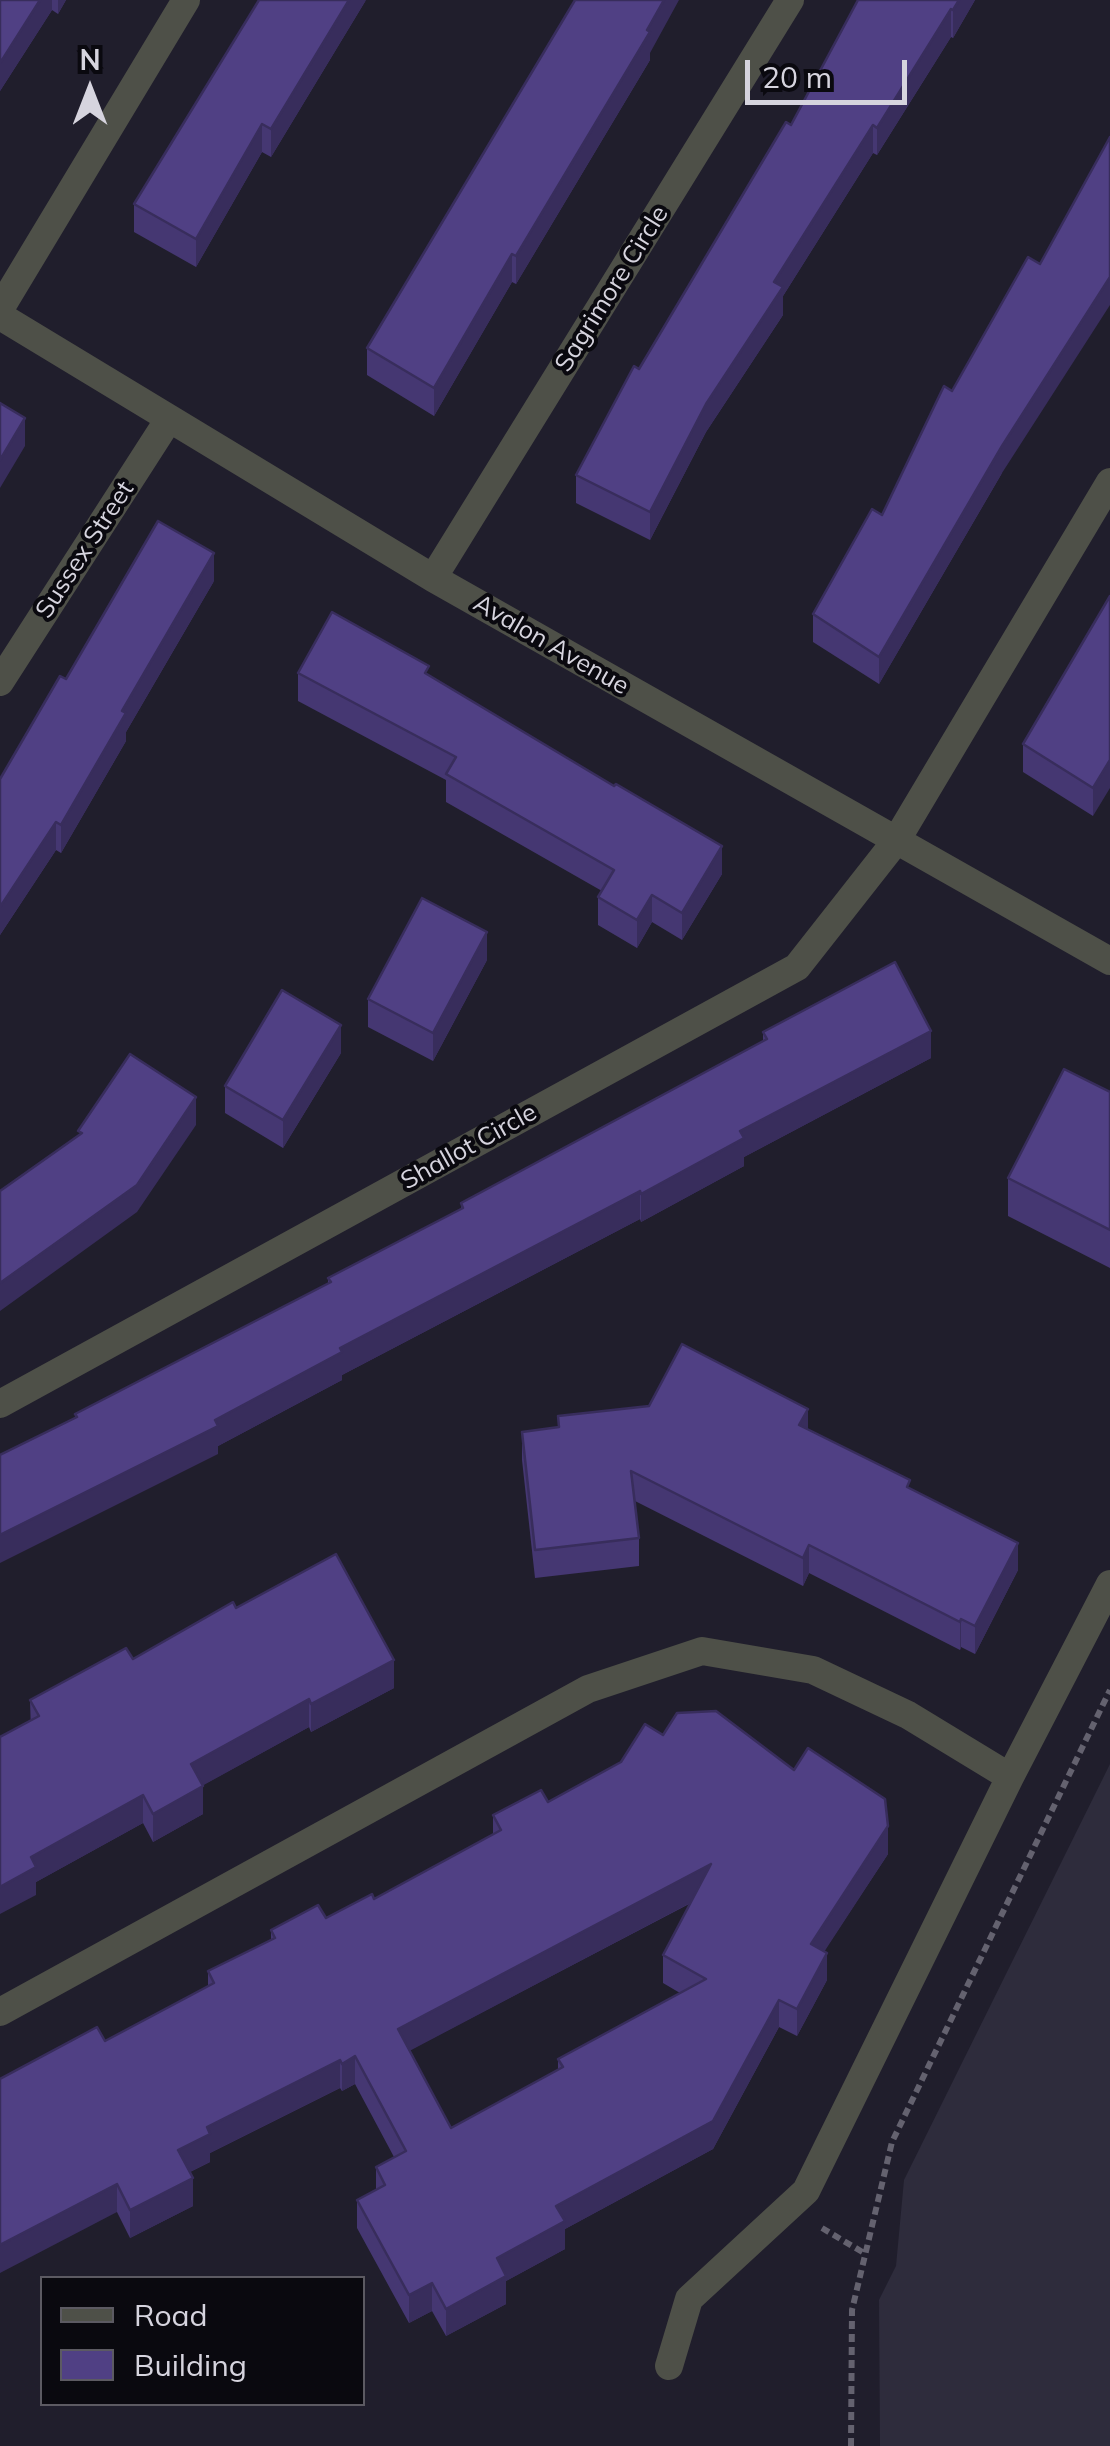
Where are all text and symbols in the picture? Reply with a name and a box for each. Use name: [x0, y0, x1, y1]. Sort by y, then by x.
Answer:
north arrow: [40, 40, 140, 140]
scale bar: [750, 40, 912, 102]
text: N: [79, 42, 101, 77]
text: 20 m: [762, 58, 832, 96]
street label: Sagrimore Circle: [549, 201, 675, 377]
street label: Sussex Street: [30, 476, 140, 624]
street label: Avalon Avenue: [468, 588, 634, 702]
street label: Shallot Circle: [396, 1097, 542, 1197]
legend: [40, 2276, 365, 2406]
text: Road: [134, 2296, 208, 2334]
text: Building: [134, 2346, 247, 2384]

